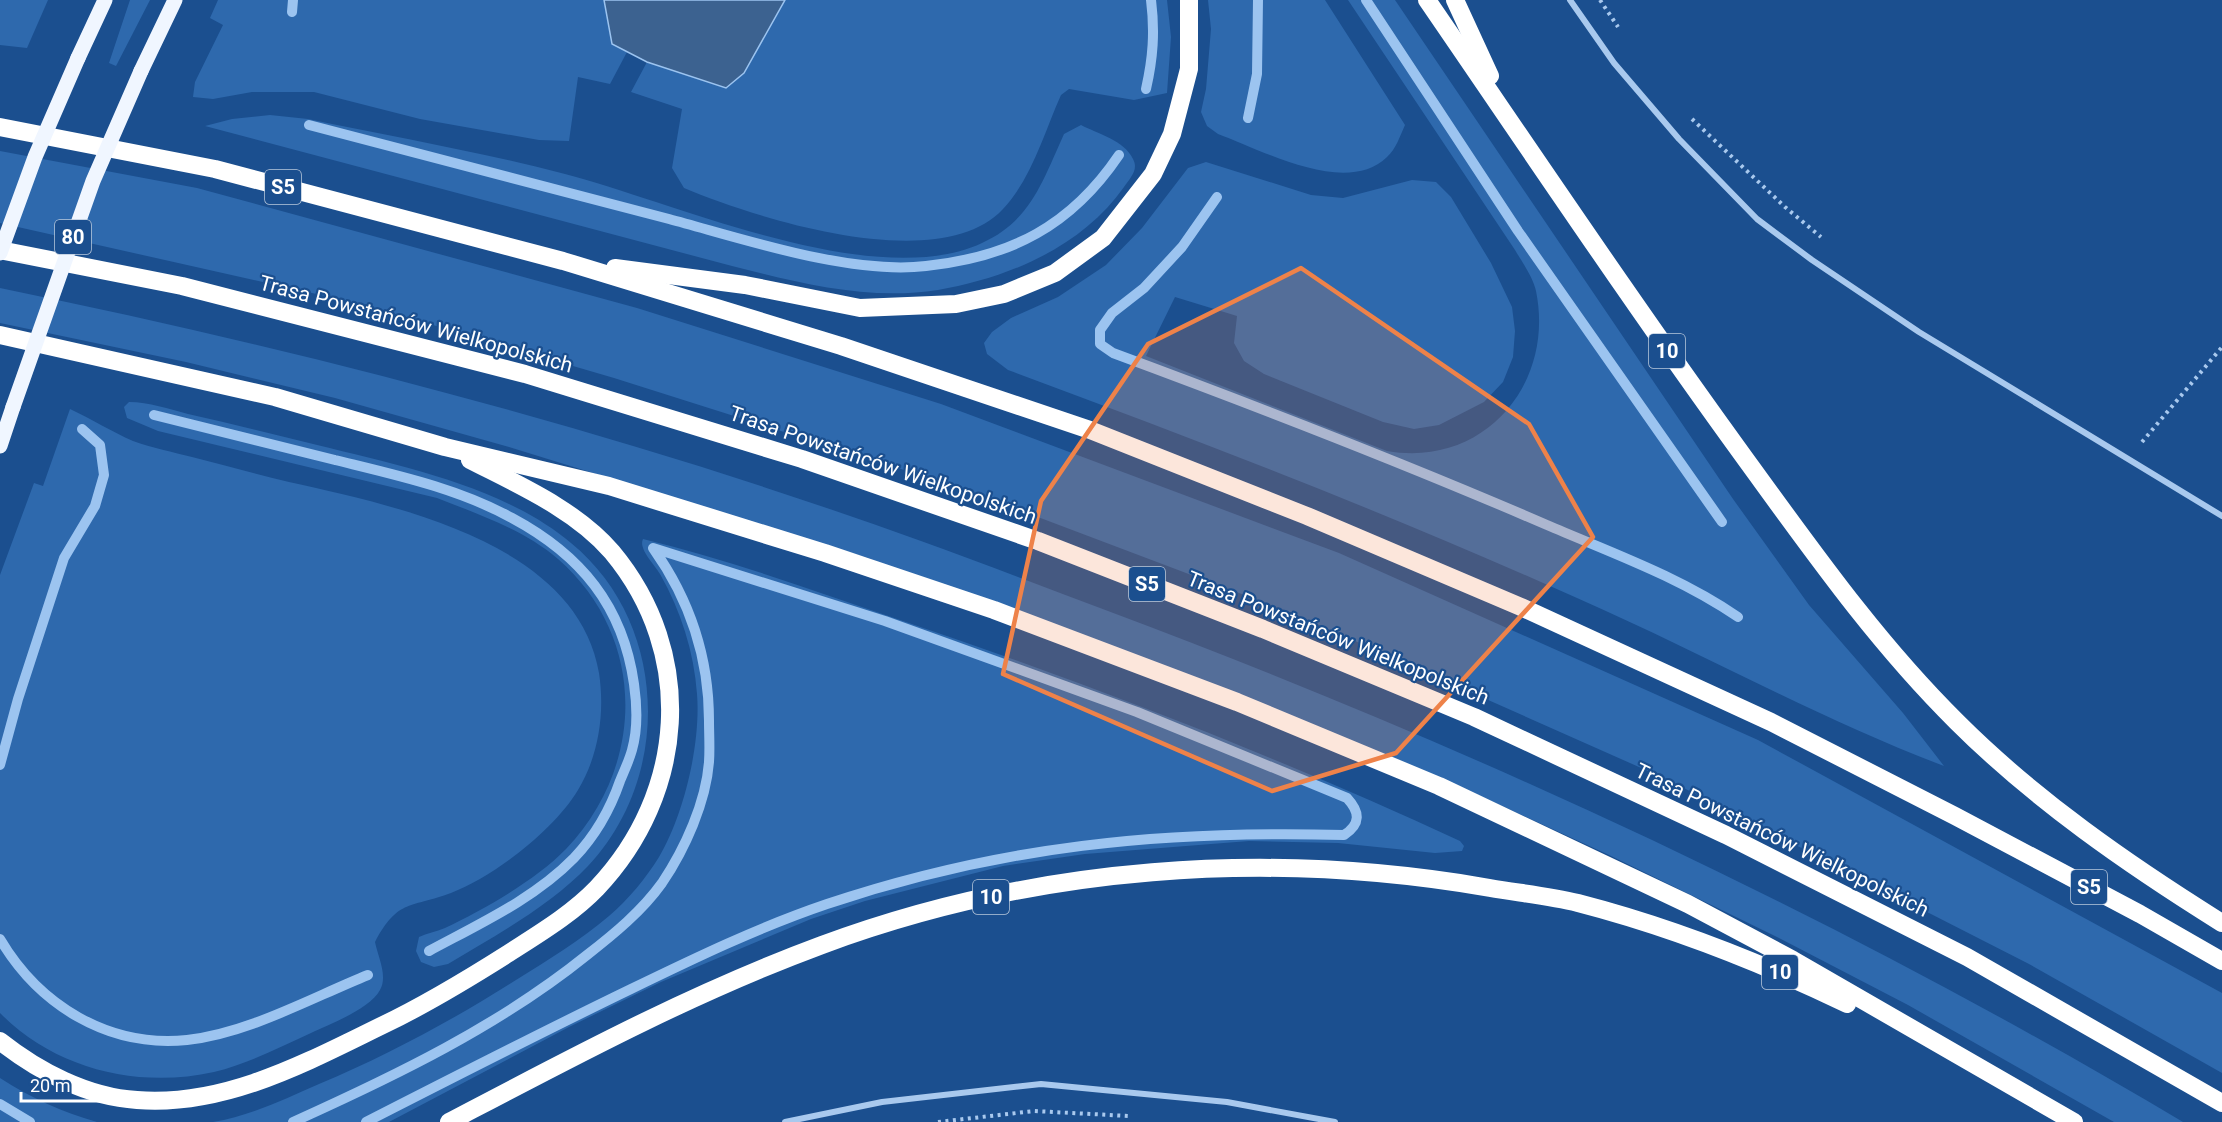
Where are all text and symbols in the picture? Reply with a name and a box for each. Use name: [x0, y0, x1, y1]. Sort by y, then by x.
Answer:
road number: S5: [265, 170, 301, 204]
road number: 80: [55, 220, 91, 254]
street label: Trasa Powstańców Wielkopolskich: [257, 271, 575, 377]
road number: 10: [1649, 334, 1685, 368]
street label: Trasa Powstańców Wielkopolskich: [726, 401, 1040, 529]
street label: Trasa Powstańców Wielkopolskich: [1184, 566, 1492, 710]
road number: S5: [1129, 567, 1165, 601]
street label: Trasa Powstańców Wielkopolskich: [1631, 758, 1933, 922]
road number: S5: [2071, 870, 2107, 904]
road number: 10: [973, 880, 1009, 914]
road number: 10: [1762, 955, 1798, 989]
scale bar: [21, 1065, 126, 1103]
text: 20 m: [30, 1075, 70, 1096]

